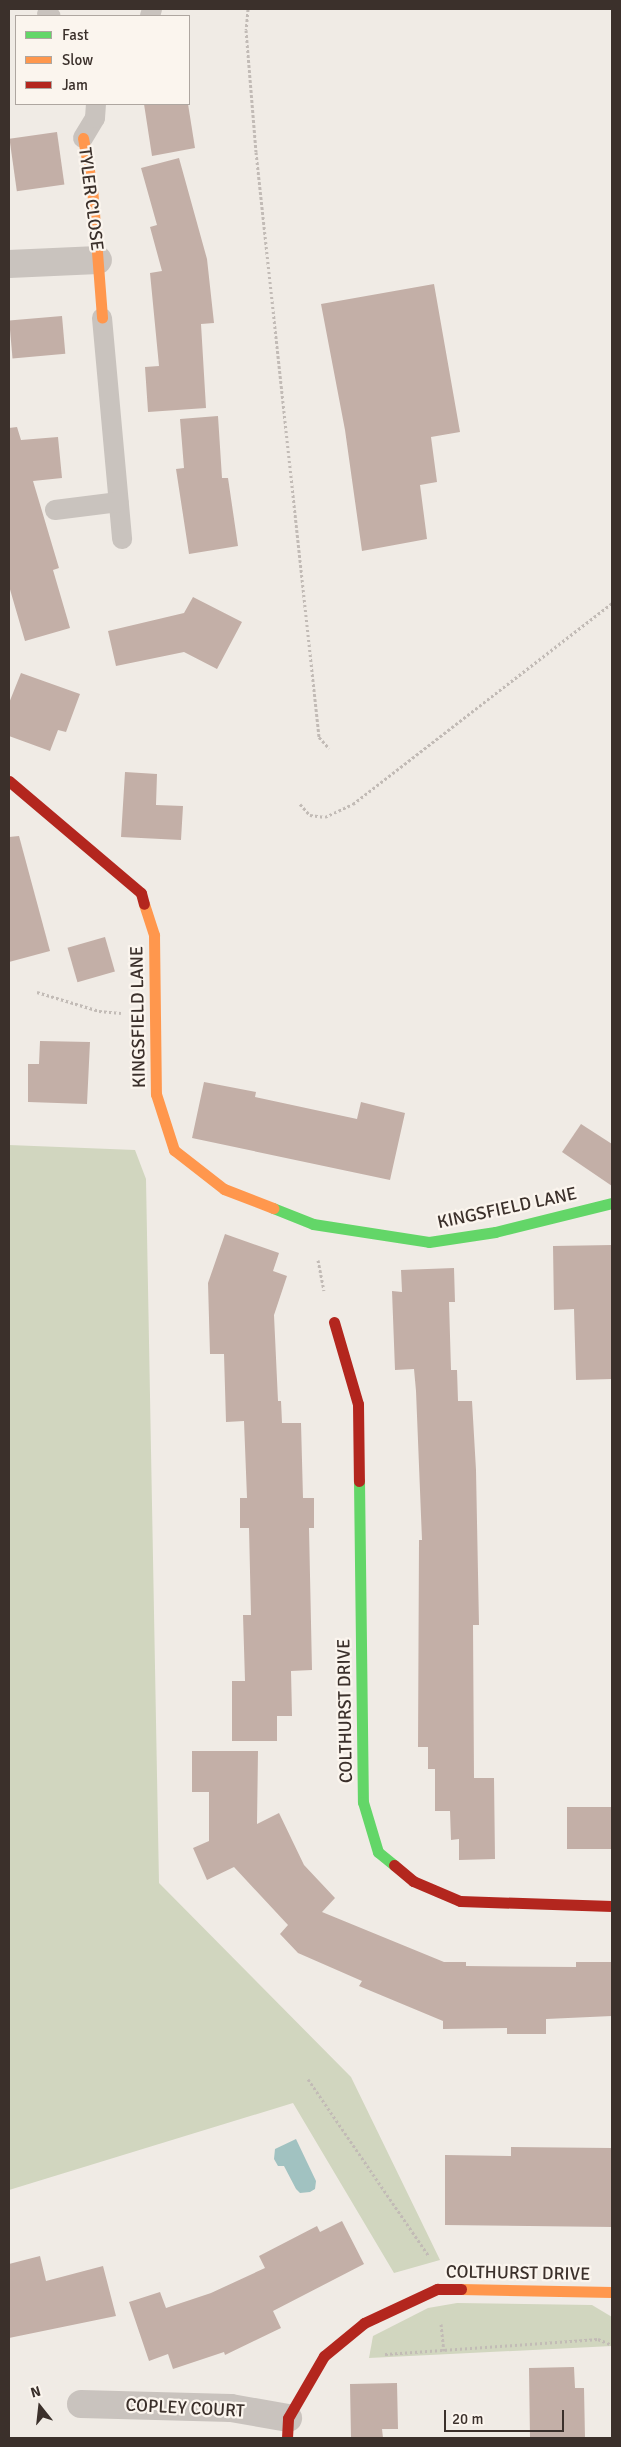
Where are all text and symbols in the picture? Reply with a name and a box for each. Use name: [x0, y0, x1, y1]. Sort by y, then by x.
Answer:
legend: [15, 15, 190, 105]
text: Fast: [62, 26, 89, 44]
text: Slow: [62, 51, 93, 69]
text: Jam: [62, 76, 88, 94]
street label: TYLER CLOSE: [74, 146, 108, 252]
street label: KINGSFIELD LANE: [126, 946, 150, 1088]
street label: KINGSFIELD LANE: [435, 1183, 579, 1233]
street label: COLTHURST DRIVE: [333, 1639, 357, 1783]
street label: COLTHURST DRIVE: [446, 2261, 590, 2285]
north arrow: [15, 2382, 65, 2432]
text: N: [29, 2383, 43, 2402]
street label: COPLEY COURT: [125, 2394, 245, 2422]
scale bar: [446, 2400, 566, 2432]
text: 20 m: [452, 2410, 483, 2428]

